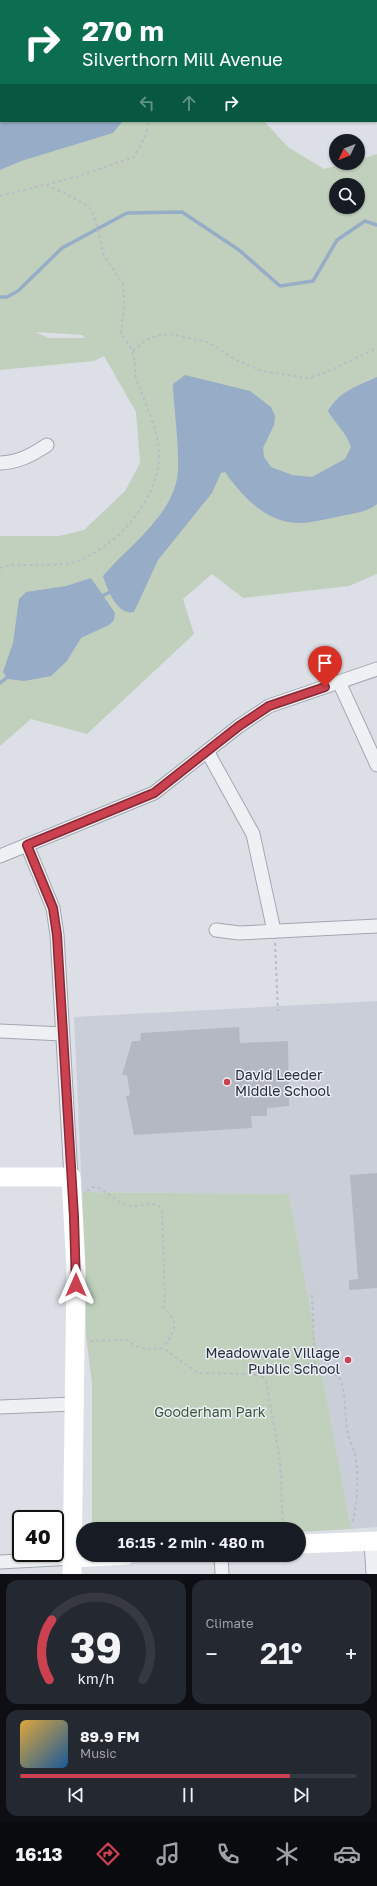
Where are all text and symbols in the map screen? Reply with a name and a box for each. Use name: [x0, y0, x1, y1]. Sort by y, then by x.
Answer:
text: 270 m: [82, 14, 164, 47]
icon: right: [16, 16, 68, 68]
text: Silverthorn Mill Avenue: [82, 48, 283, 70]
icon: left: [136, 92, 158, 114]
icon: ahead: [178, 92, 200, 114]
icon: right: [220, 92, 242, 114]
north arrow: [329, 134, 365, 170]
map controls: [329, 134, 365, 214]
button: search: [329, 178, 365, 214]
pin: [308, 646, 342, 687]
icon: arrive: [314, 652, 336, 674]
place label: David Leeder Middle School: [235, 1066, 330, 1099]
marker: David Leeder Middle School: [222, 1077, 232, 1087]
position arrow: [55, 1264, 97, 1306]
place label: Meadowvale Village Public School: [205, 1344, 340, 1377]
marker: Meadowvale Village Public School: [343, 1355, 353, 1365]
park label: Gooderham Park: [154, 1403, 266, 1420]
speed limit sign: 40: [12, 1510, 64, 1562]
text: 16:15 · 2 min · 480 m: [118, 1533, 264, 1551]
text: Climate: [206, 1615, 253, 1631]
text: 39: [70, 1622, 122, 1672]
text: 21°: [260, 1635, 303, 1671]
text: −: [206, 1640, 218, 1667]
text: +: [345, 1640, 357, 1667]
text: km/h: [78, 1670, 114, 1687]
text: 89.9 FM: [80, 1727, 139, 1745]
text: Music: [80, 1745, 117, 1761]
icon: previous: [65, 1784, 87, 1806]
icon: pause: [177, 1784, 199, 1806]
icon: next: [290, 1784, 312, 1806]
icon: directions: [94, 1840, 122, 1868]
icon: music: [154, 1840, 182, 1868]
icon: phone: [214, 1840, 242, 1868]
icon: climate: [273, 1840, 301, 1868]
icon: car: [333, 1840, 361, 1868]
text: 16:13: [16, 1843, 63, 1865]

